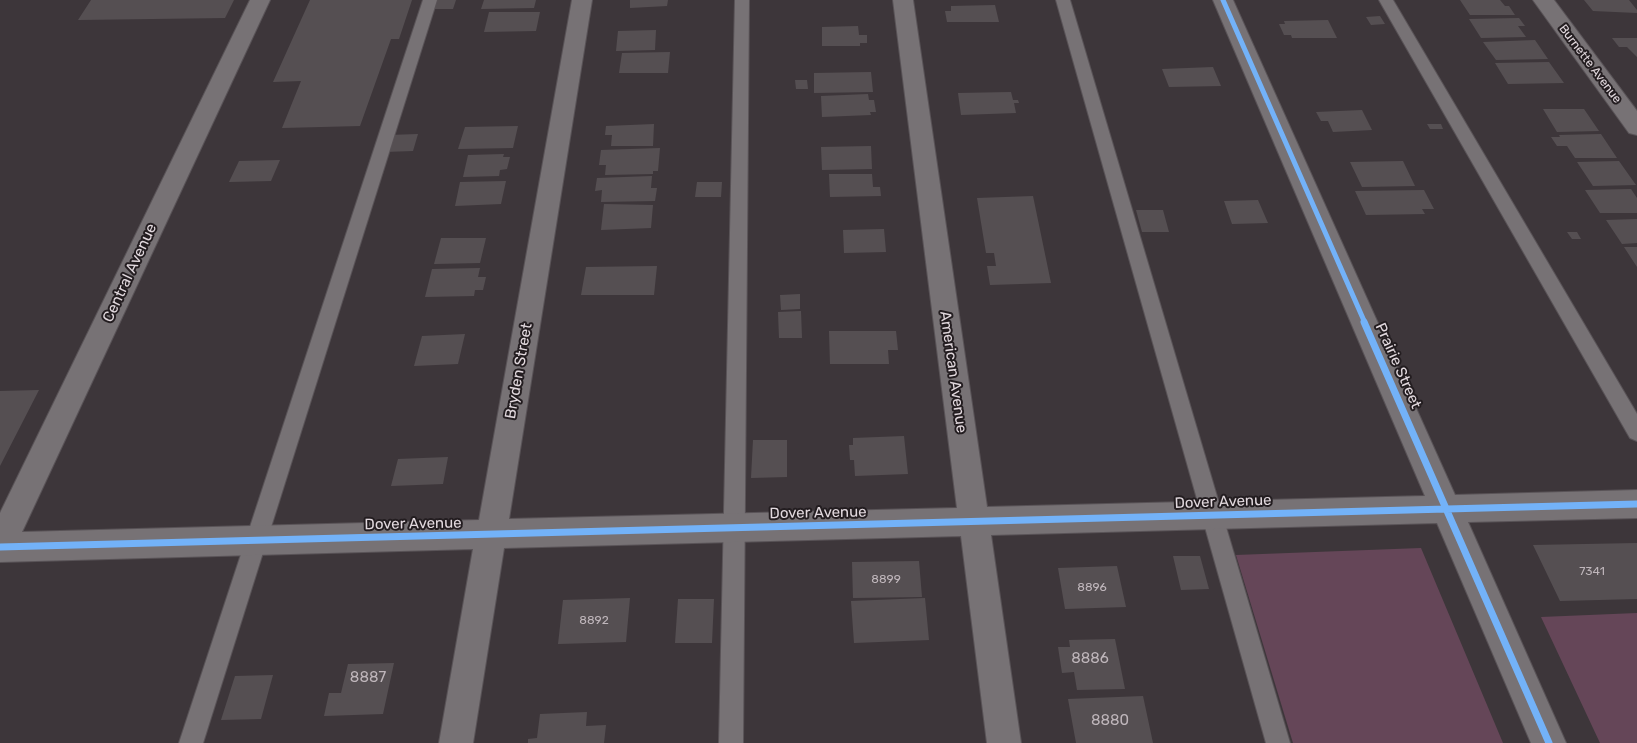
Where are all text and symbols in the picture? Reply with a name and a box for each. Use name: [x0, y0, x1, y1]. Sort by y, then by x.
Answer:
street label: Burnette Avenue: [1556, 22, 1624, 106]
street label: Central Avenue: [99, 221, 161, 325]
street label: American Avenue: [936, 310, 970, 434]
street label: Prairie Street: [1371, 320, 1425, 412]
street label: Bryden Street: [502, 322, 536, 420]
street label: Dover Avenue: [1174, 491, 1272, 513]
street label: Dover Avenue: [769, 503, 867, 523]
street label: Dover Avenue: [364, 514, 462, 534]
house number: 7341: [1579, 565, 1605, 579]
house number: 8899: [871, 573, 901, 587]
house number: 8896: [1077, 581, 1107, 595]
house number: 8892: [579, 614, 609, 628]
house number: 8886: [1071, 650, 1109, 668]
house number: 8887: [350, 669, 386, 687]
house number: 8880: [1091, 712, 1129, 730]

